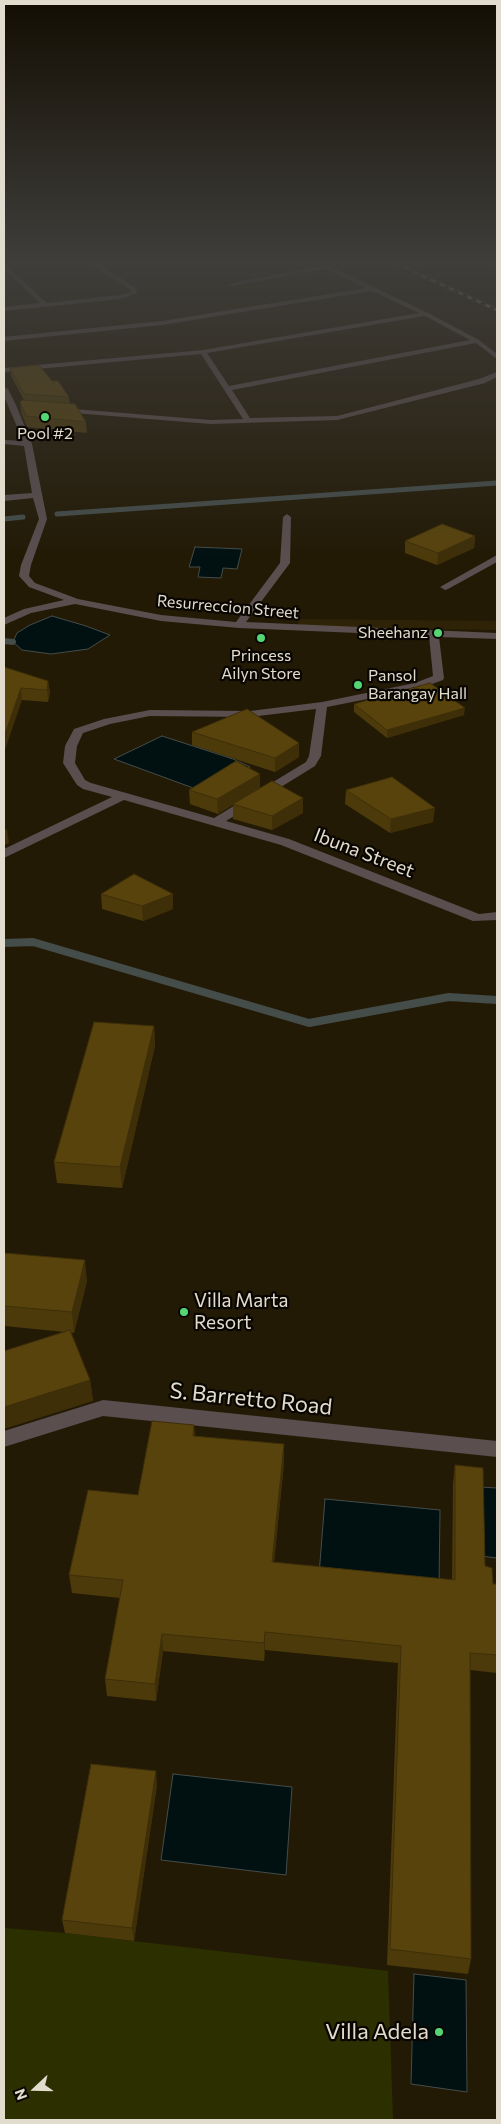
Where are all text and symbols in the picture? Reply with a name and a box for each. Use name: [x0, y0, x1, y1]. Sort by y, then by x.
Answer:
marker: Pool #2: [39, 411, 51, 423]
place label: Pool #2: [17, 424, 73, 444]
street label: Resurreccion Street: [156, 591, 300, 623]
place label: Sheehanz: [358, 623, 428, 643]
marker: Sheehanz: [432, 627, 444, 639]
marker: Princess Ailyn Store: [255, 632, 267, 644]
place label: Princess Ailyn Store: [221, 646, 301, 684]
place label: Pansol Barangay Hall: [368, 666, 467, 704]
marker: Pansol Barangay Hall: [352, 679, 364, 691]
street label: Ibuna Street: [311, 823, 417, 883]
place label: Villa Marta Resort: [194, 1290, 288, 1334]
marker: Villa Marta Resort: [178, 1306, 190, 1318]
street label: S. Barretto Road: [168, 1377, 334, 1421]
place label: Villa Adela: [325, 2019, 429, 2045]
marker: Villa Adela: [433, 2026, 445, 2038]
north arrow: [10, 2064, 60, 2114]
text: N: [11, 2087, 30, 2103]

